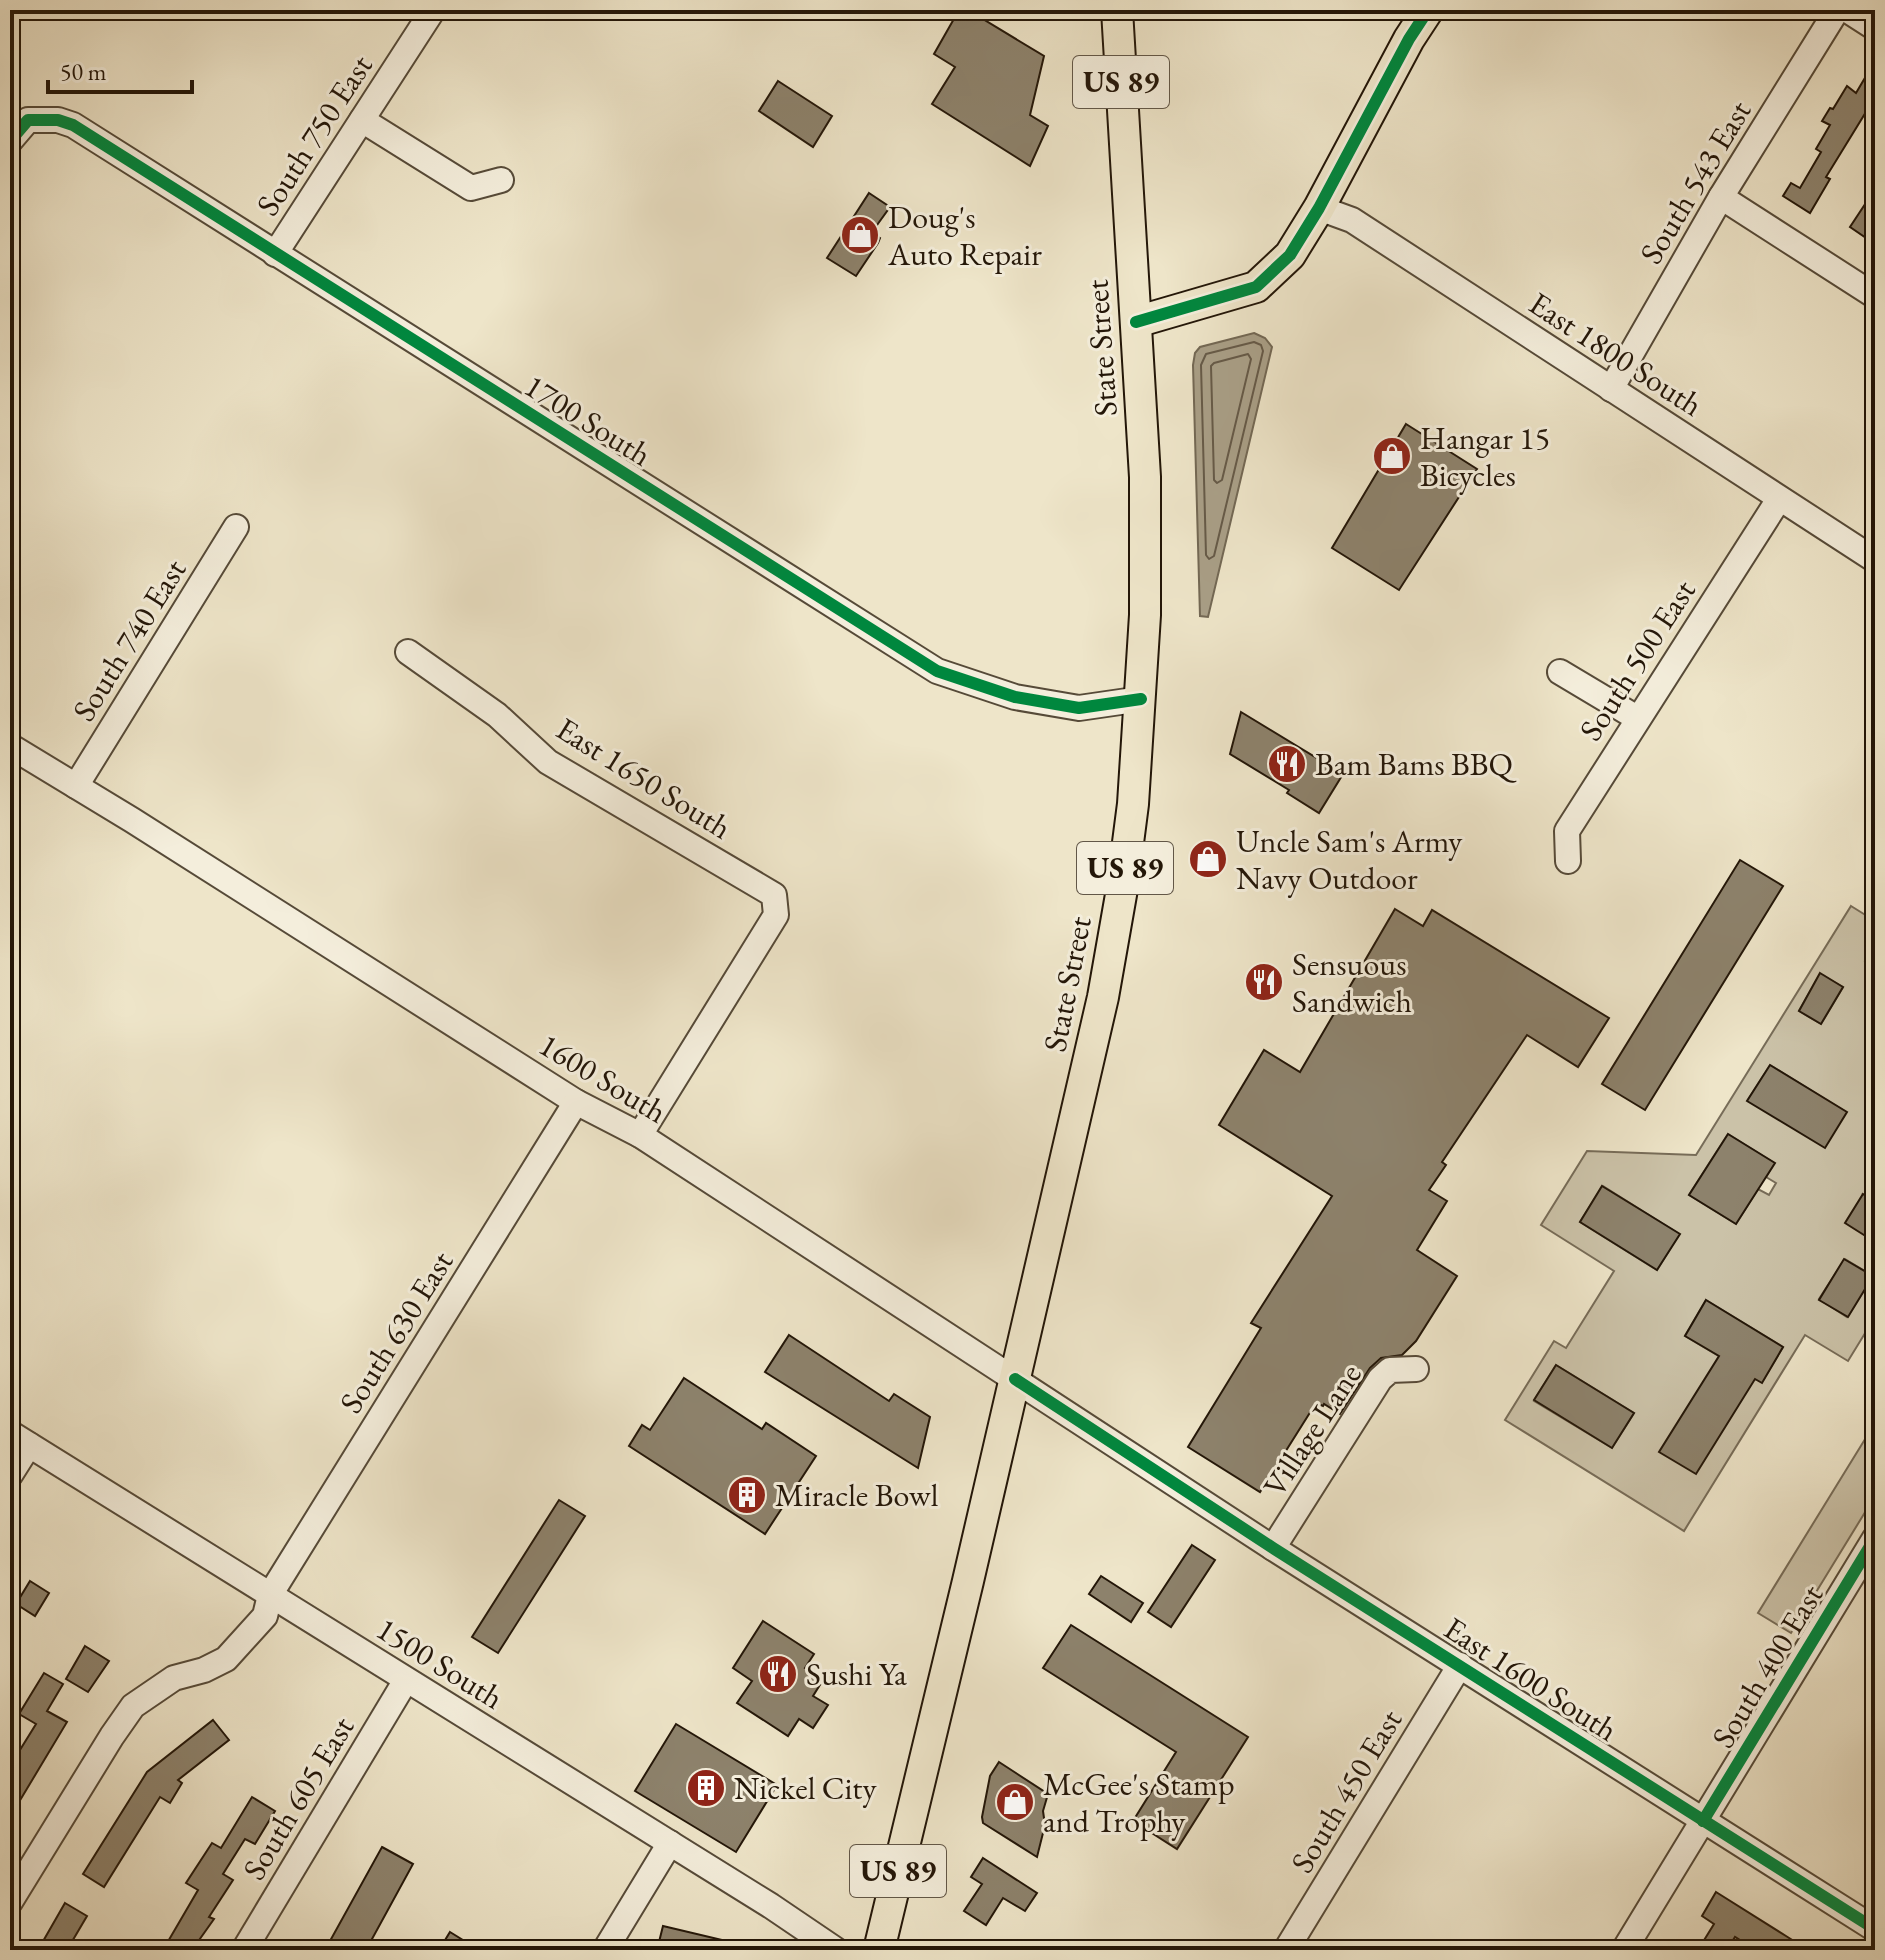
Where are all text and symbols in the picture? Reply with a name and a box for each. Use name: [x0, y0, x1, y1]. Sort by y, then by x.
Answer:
scale bar: [48, 44, 192, 94]
street label: South 750 East: [246, 47, 382, 223]
text: 50 m: [60, 56, 107, 87]
road number: US 89: [1073, 56, 1169, 108]
street label: South 543 East: [1630, 93, 1760, 271]
place label: Doug's Auto Repair: [887, 196, 1042, 275]
shop icon: Doug's Auto Repair: [839, 214, 881, 256]
street label: State Street: [1075, 278, 1127, 418]
street label: East 1800 South: [1521, 282, 1711, 426]
street label: 1700 South: [517, 365, 659, 475]
place label: Hangar 15 Bicycles: [1420, 417, 1550, 496]
shop icon: Hangar 15 Bicycles: [1371, 435, 1413, 477]
street label: South 740 East: [63, 551, 195, 729]
street label: South 500 East: [1569, 572, 1705, 748]
street label: East 1650 South: [549, 708, 739, 848]
restaurant icon: Bam Bams BBQ: [1266, 743, 1308, 785]
place label: Bam Bams BBQ: [1315, 743, 1518, 785]
place label: Uncle Sam's Army Navy Outdoor: [1236, 820, 1463, 899]
shop icon: Uncle Sam's Army Navy Outdoor: [1187, 838, 1229, 880]
road number: US 89: [1077, 842, 1173, 894]
street label: State Street: [1033, 913, 1101, 1055]
place label: Sensuous Sandwich: [1292, 943, 1412, 1022]
restaurant icon: Sensuous Sandwich: [1243, 961, 1285, 1003]
street label: 1600 South: [531, 1023, 675, 1133]
street label: South 630 East: [330, 1243, 462, 1421]
street label: Village Lane: [1253, 1355, 1371, 1505]
building icon: Miracle Bowl: [726, 1474, 768, 1516]
place label: Miracle Bowl: [775, 1474, 939, 1516]
street label: South 400 East: [1702, 1577, 1832, 1755]
street label: East 1600 South: [1436, 1607, 1626, 1751]
street label: 1500 South: [369, 1608, 511, 1718]
restaurant icon: Sushi Ya: [757, 1653, 799, 1695]
place label: Sushi Ya: [806, 1653, 907, 1695]
street label: South 450 East: [1281, 1702, 1411, 1880]
street label: South 605 East: [233, 1709, 363, 1887]
place label: McGee's Stamp and Trophy: [1043, 1763, 1235, 1842]
building icon: Nickel City: [685, 1767, 727, 1809]
place label: Nickel City: [734, 1767, 877, 1809]
shop icon: McGee's Stamp and Trophy: [994, 1781, 1036, 1823]
road number: US 89: [850, 1845, 946, 1897]

